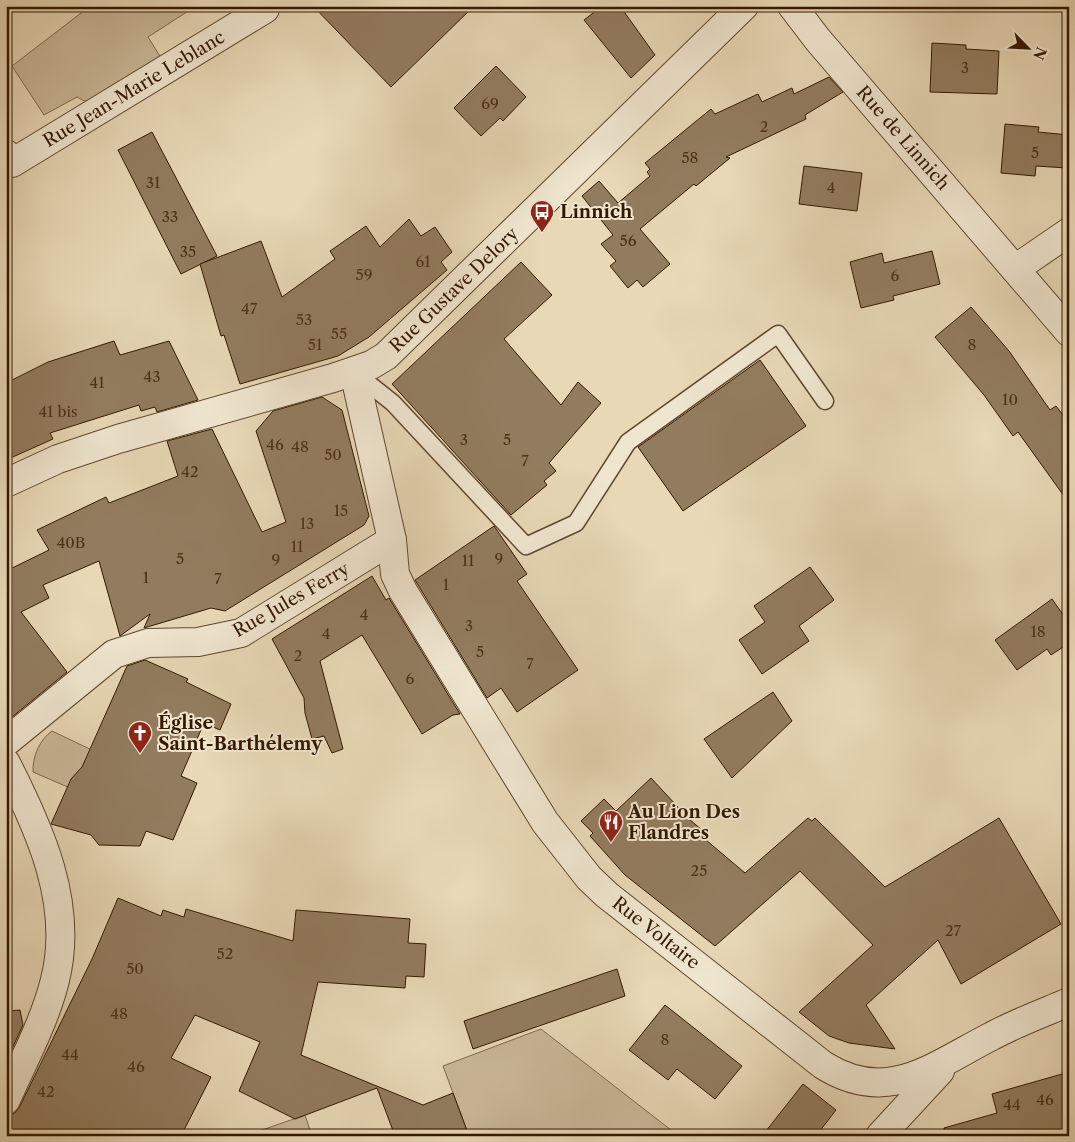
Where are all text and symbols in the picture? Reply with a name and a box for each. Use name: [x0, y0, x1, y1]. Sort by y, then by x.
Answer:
north arrow: [1002, 22, 1052, 72]
street label: Rue Jean-Marie Leblanc: [39, 26, 229, 152]
text: N: [1029, 44, 1051, 63]
house number: 3: [961, 58, 969, 77]
street label: Rue de Linnich: [852, 81, 954, 195]
house number: 69: [481, 94, 499, 113]
house number: 2: [760, 117, 768, 136]
house number: 5: [1031, 143, 1039, 162]
house number: 58: [681, 148, 699, 167]
house number: 31: [146, 173, 161, 192]
house number: 4: [827, 178, 835, 197]
bus stop icon: Linnich: [529, 199, 555, 233]
place label: Linnich: [560, 201, 633, 223]
house number: 33: [162, 207, 178, 226]
street label: Rue Gustave Delory: [385, 222, 524, 357]
house number: 56: [620, 231, 637, 250]
house number: 35: [180, 242, 196, 261]
house number: 61: [415, 252, 431, 271]
house number: 59: [356, 265, 372, 284]
house number: 6: [891, 266, 900, 285]
house number: 47: [241, 299, 258, 318]
house number: 53: [296, 310, 312, 329]
house number: 55: [331, 324, 347, 343]
house number: 51: [308, 335, 323, 354]
house number: 8: [968, 335, 977, 354]
house number: 43: [144, 367, 160, 386]
house number: 41: [90, 373, 105, 392]
house number: 10: [1002, 390, 1018, 409]
house number: 41 bis: [38, 402, 78, 421]
house number: 3: [460, 430, 468, 449]
house number: 5: [503, 430, 511, 449]
house number: 46: [266, 435, 284, 454]
house number: 48: [291, 437, 309, 456]
house number: 50: [324, 445, 342, 464]
house number: 7: [521, 451, 529, 470]
house number: 42: [181, 462, 199, 481]
house number: 15: [334, 501, 348, 520]
house number: 13: [300, 514, 314, 533]
house number: 40B: [57, 533, 85, 552]
house number: 11: [291, 537, 304, 556]
house number: 5: [176, 549, 184, 568]
house number: 9: [495, 549, 503, 568]
house number: 9: [272, 550, 280, 569]
house number: 11: [462, 551, 475, 570]
street label: Rue Jules Ferry: [229, 557, 354, 642]
house number: 1: [143, 568, 150, 587]
house number: 7: [214, 569, 222, 588]
house number: 1: [443, 575, 450, 594]
house number: 4: [360, 605, 368, 624]
house number: 3: [465, 616, 473, 635]
house number: 18: [1030, 622, 1046, 641]
house number: 4: [322, 624, 330, 643]
house number: 5: [476, 642, 484, 661]
house number: 2: [294, 646, 302, 665]
house number: 7: [526, 654, 534, 673]
house number: 6: [406, 669, 415, 688]
place label: Église Saint-Barthélemy: [158, 711, 323, 755]
church icon: Église Saint-Barthélemy: [127, 720, 153, 754]
place label: Au Lion Des Flandres: [627, 801, 740, 844]
restaurant icon: Au Lion Des Flandres: [598, 809, 624, 843]
house number: 25: [691, 861, 707, 880]
street label: Rue Voltaire: [608, 892, 704, 974]
house number: 27: [945, 921, 962, 940]
house number: 52: [217, 944, 233, 963]
house number: 50: [126, 959, 144, 978]
house number: 48: [110, 1004, 128, 1023]
house number: 8: [661, 1030, 670, 1049]
house number: 44: [61, 1045, 79, 1064]
house number: 46: [127, 1057, 145, 1076]
house number: 42: [37, 1082, 55, 1101]
house number: 46: [1036, 1090, 1054, 1109]
house number: 44: [1003, 1095, 1021, 1114]

